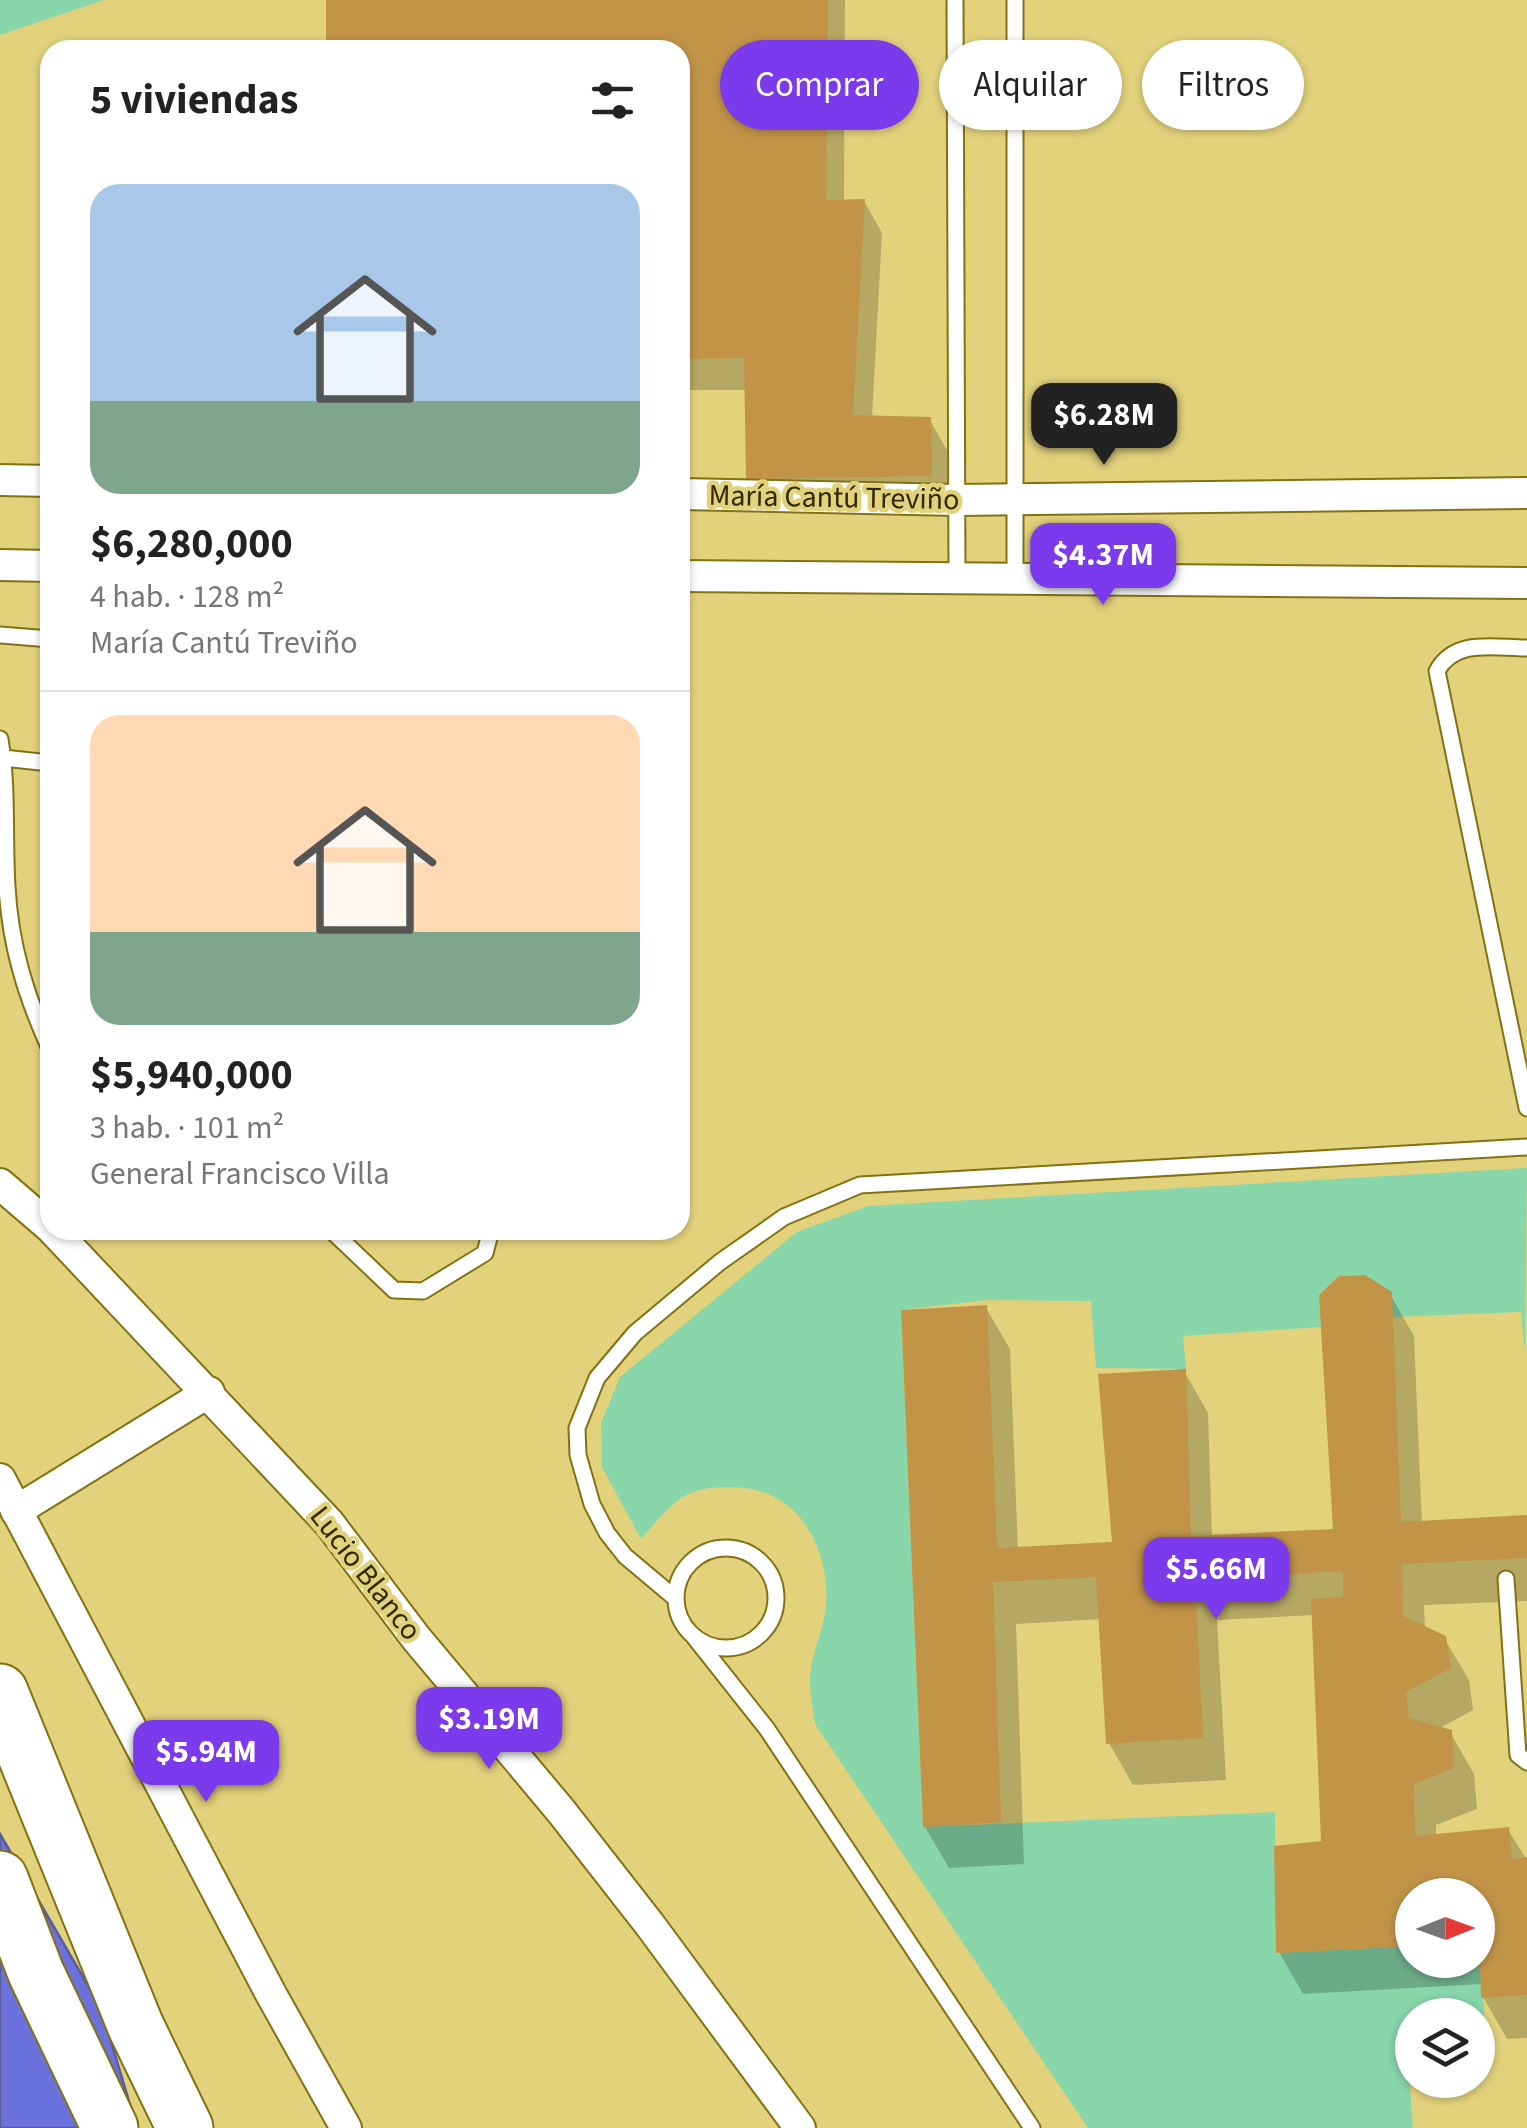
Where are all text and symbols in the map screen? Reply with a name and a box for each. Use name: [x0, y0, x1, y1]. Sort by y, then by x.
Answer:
chip: Comprar: [720, 40, 919, 130]
chip: Alquilar: [939, 40, 1122, 130]
chip: Filtros: [1142, 40, 1304, 130]
text: 5 viviendas: [90, 70, 298, 130]
icon: filters: [585, 73, 640, 128]
icon: home: [275, 249, 455, 429]
pin: $6.28M: [1023, 383, 1185, 468]
text: $6.28M: [1053, 392, 1155, 438]
street label: María Cantú Treviño: [708, 474, 960, 521]
text: $6,280,000: [90, 514, 293, 574]
pin: $4.37M: [1022, 523, 1184, 608]
text: $4.37M: [1052, 532, 1154, 578]
text: 4 hab. · 128 m²: [90, 574, 284, 620]
text: María Cantú Treviño: [90, 620, 358, 666]
icon: home: [275, 780, 455, 960]
text: $5,940,000: [90, 1045, 293, 1105]
text: 3 hab. · 101 m²: [90, 1105, 284, 1151]
text: General Francisco Villa: [90, 1151, 390, 1197]
street label: Lucio Blanco: [299, 1497, 432, 1650]
pin: $5.66M: [1135, 1537, 1297, 1622]
text: $5.66M: [1165, 1546, 1267, 1592]
pin: $3.19M: [408, 1687, 570, 1772]
text: $3.19M: [438, 1696, 540, 1742]
pin: $5.94M: [125, 1720, 287, 1805]
text: $5.94M: [155, 1729, 257, 1775]
north arrow: [1395, 1878, 1495, 1978]
map controls: [1395, 1878, 1495, 2098]
button: layers: [1395, 1998, 1495, 2098]

